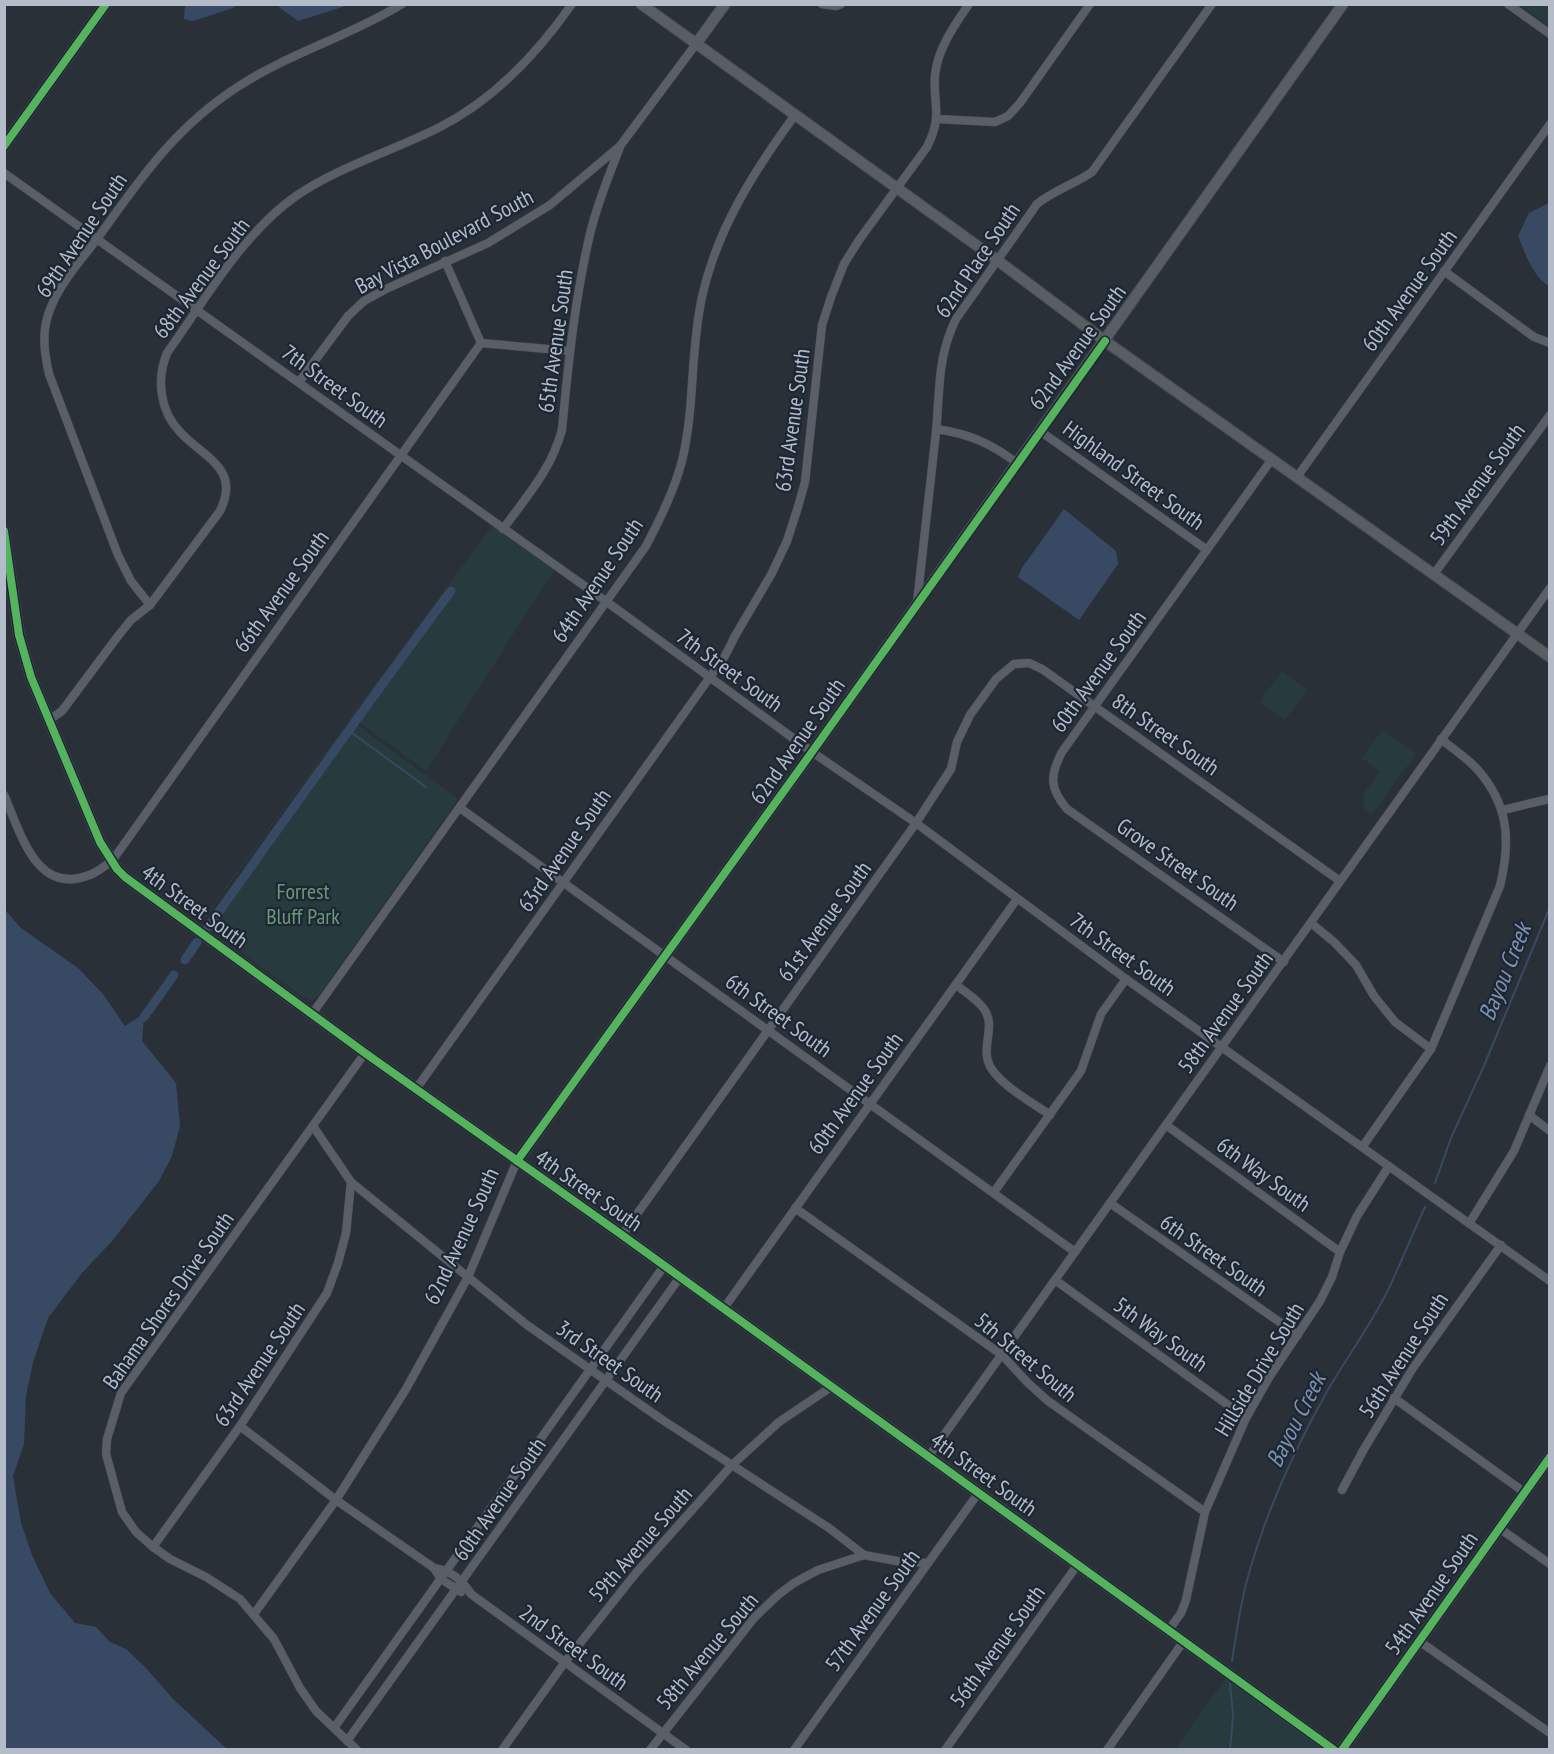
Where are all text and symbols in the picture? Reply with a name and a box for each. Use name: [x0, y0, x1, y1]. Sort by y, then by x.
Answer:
street label: 69th Avenue South: [29, 167, 133, 303]
street label: Bay Vista Boulevard South: [350, 182, 538, 300]
street label: 62nd Place South: [928, 197, 1026, 323]
street label: 68th Avenue South: [146, 212, 256, 344]
street label: 60th Avenue South: [1355, 223, 1463, 357]
street label: 65th Avenue South: [531, 268, 579, 414]
street label: 62nd Avenue South: [1022, 279, 1132, 415]
street label: 7th Street South: [276, 338, 394, 434]
street label: 63rd Avenue South: [768, 347, 816, 493]
street label: Highland Street South: [1058, 414, 1210, 536]
street label: 59th Avenue South: [1423, 417, 1531, 551]
street label: 64th Avenue South: [545, 512, 649, 648]
street label: 66th Avenue South: [227, 524, 335, 658]
street label: 60th Avenue South: [1044, 604, 1152, 738]
street label: 7th Street South: [671, 622, 789, 718]
street label: 62nd Avenue South: [743, 673, 851, 809]
street label: 8th Street South: [1107, 687, 1225, 781]
street label: 63rd Avenue South: [511, 783, 617, 917]
street label: Grove Street South: [1111, 812, 1245, 916]
street label: 61st Avenue South: [771, 855, 877, 987]
street label: 4th Street South: [136, 858, 254, 954]
park label: Forrest Bluff Park: [266, 877, 340, 930]
street label: 7th Street South: [1064, 906, 1182, 1002]
water label: Bayou Creek: [1471, 916, 1539, 1025]
street label: 58th Avenue South: [1171, 945, 1279, 1079]
street label: 6th Street South: [720, 967, 838, 1063]
street label: 60th Avenue South: [801, 1026, 909, 1160]
street label: 6th Way South: [1212, 1131, 1316, 1217]
street label: 4th Street South: [530, 1143, 648, 1237]
street label: 62nd Avenue South: [417, 1163, 505, 1309]
street label: Bahama Shores Drive South: [96, 1206, 240, 1394]
street label: 6th Street South: [1155, 1208, 1273, 1302]
street label: 56th Avenue South: [1352, 1287, 1454, 1423]
street label: 5th Way South: [1109, 1291, 1213, 1377]
street label: 63rd Avenue South: [207, 1297, 311, 1431]
street label: Hillside Drive South: [1208, 1297, 1310, 1441]
street label: 5th Street South: [969, 1306, 1083, 1408]
street label: 3rd Street South: [551, 1314, 669, 1408]
water label: Bayou Creek: [1259, 1365, 1334, 1472]
street label: 4th Street South: [925, 1426, 1043, 1522]
street label: 60th Avenue South: [446, 1432, 552, 1566]
street label: 59th Avenue South: [582, 1480, 698, 1608]
street label: 54th Avenue South: [1378, 1526, 1484, 1660]
street label: 57th Avenue South: [818, 1544, 926, 1676]
street label: 56th Avenue South: [943, 1579, 1051, 1713]
street label: 58th Avenue South: [650, 1587, 764, 1715]
street label: 2nd Street South: [514, 1598, 634, 1696]

